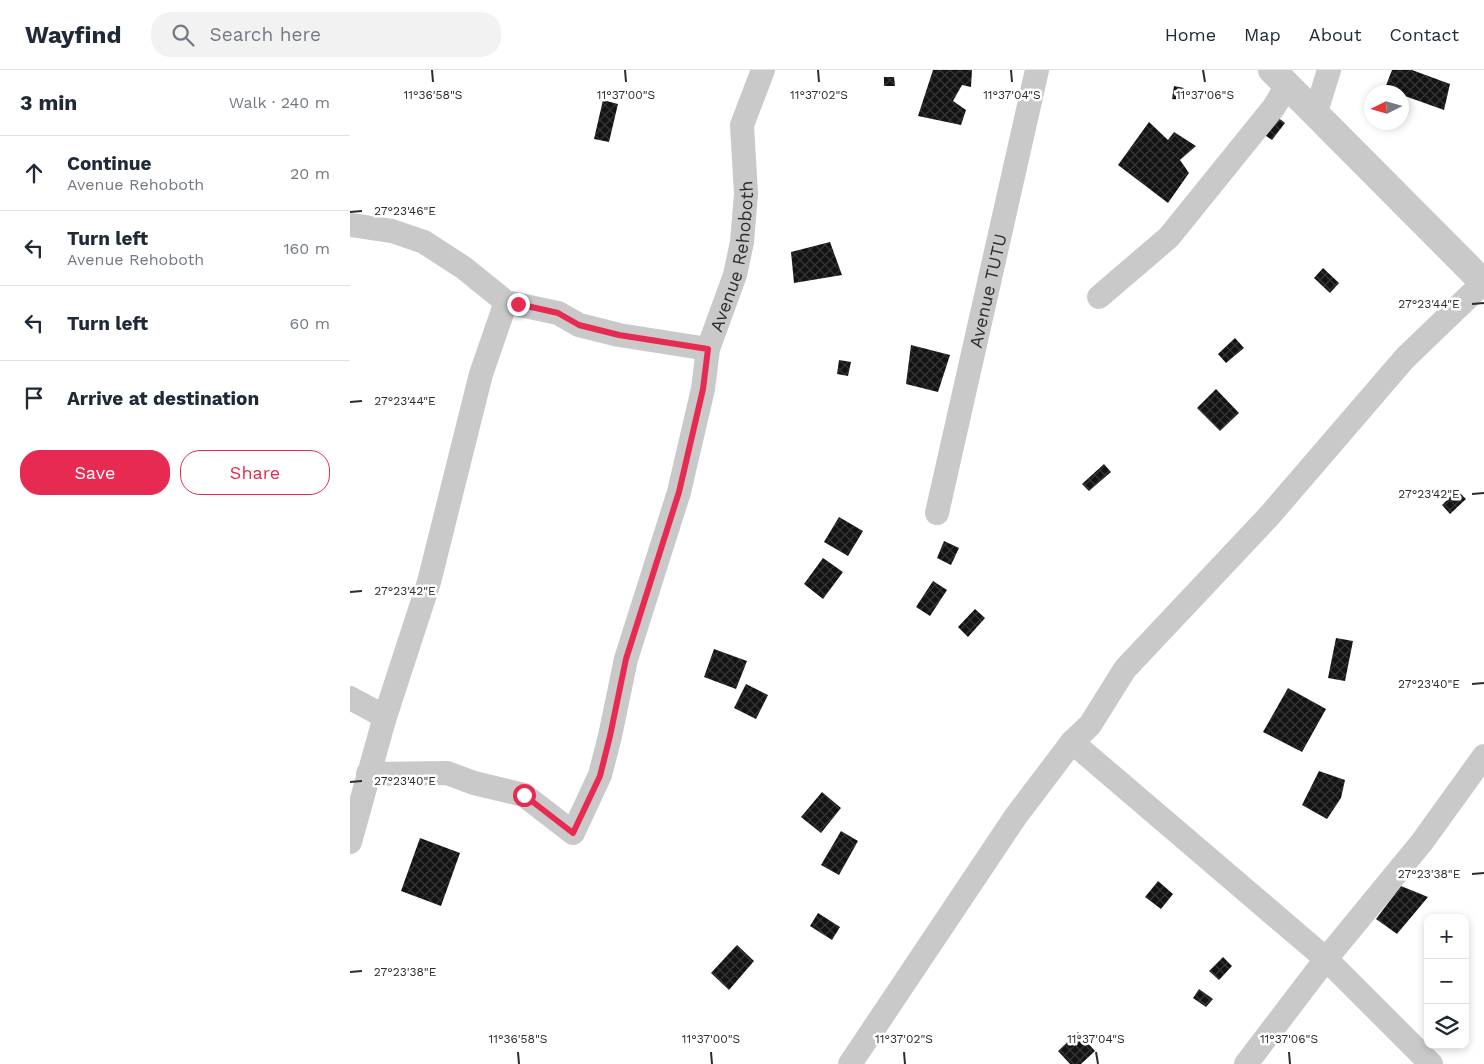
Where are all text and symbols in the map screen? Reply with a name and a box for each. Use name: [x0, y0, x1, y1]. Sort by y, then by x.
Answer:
search box: [151, 12, 501, 57]
text: Wayfind: [25, 21, 121, 49]
icon: search: [169, 21, 197, 49]
text: Search here: [209, 23, 321, 46]
text: Home: [1165, 24, 1216, 45]
text: Map: [1244, 24, 1281, 45]
text: About: [1309, 24, 1361, 45]
text: Contact: [1389, 24, 1459, 45]
north arrow: [1364, 85, 1409, 130]
text: 11°36'58"S: [404, 88, 462, 102]
text: 11°37'00"S: [597, 88, 655, 102]
text: 11°37'02"S: [790, 88, 848, 102]
text: 11°37'04"S: [983, 88, 1041, 102]
text: 11°37'06"S: [1176, 88, 1234, 102]
text: 3 min: [20, 90, 77, 115]
text: Walk · 240 m: [229, 93, 330, 112]
text: Continue: [67, 152, 151, 175]
icon: ahead: [20, 159, 48, 187]
text: 20 m: [290, 164, 330, 183]
text: Avenue Rehoboth: [67, 175, 204, 194]
street label: Avenue Rehoboth: [705, 180, 757, 334]
text: 27°23'46"E: [374, 204, 436, 218]
text: Turn left: [67, 227, 148, 250]
street label: Avenue TUTU: [964, 231, 1010, 350]
icon: left: [20, 234, 48, 262]
text: 160 m: [283, 239, 330, 258]
text: Avenue Rehoboth: [67, 250, 204, 269]
route end: [507, 293, 530, 316]
text: 27°23'44"E: [1398, 297, 1460, 311]
icon: left: [20, 309, 48, 337]
text: Turn left: [67, 312, 148, 335]
text: 60 m: [290, 314, 330, 333]
icon: arrive: [20, 384, 48, 412]
text: Arrive at destination: [67, 387, 259, 410]
text: 27°23'44"E: [374, 394, 436, 408]
button: Save: [20, 450, 170, 495]
button: Share: [180, 450, 330, 495]
text: 27°23'42"E: [1398, 487, 1460, 501]
text: 27°23'42"E: [374, 584, 436, 598]
text: 27°23'40"E: [1398, 677, 1460, 691]
text: 27°23'40"E: [374, 774, 436, 788]
route start: [513, 784, 536, 807]
text: 27°23'38"E: [1398, 867, 1461, 881]
map controls: [1424, 914, 1469, 1049]
button: +: [1424, 914, 1469, 959]
button: −: [1424, 959, 1469, 1004]
text: 27°23'38"E: [374, 965, 437, 979]
button: layers: [1424, 1004, 1469, 1049]
text: 11°36'58"S: [489, 1032, 547, 1046]
text: 11°37'00"S: [682, 1032, 740, 1046]
text: 11°37'02"S: [875, 1032, 933, 1046]
text: 11°37'04"S: [1067, 1032, 1125, 1046]
text: 11°37'06"S: [1260, 1032, 1318, 1046]

